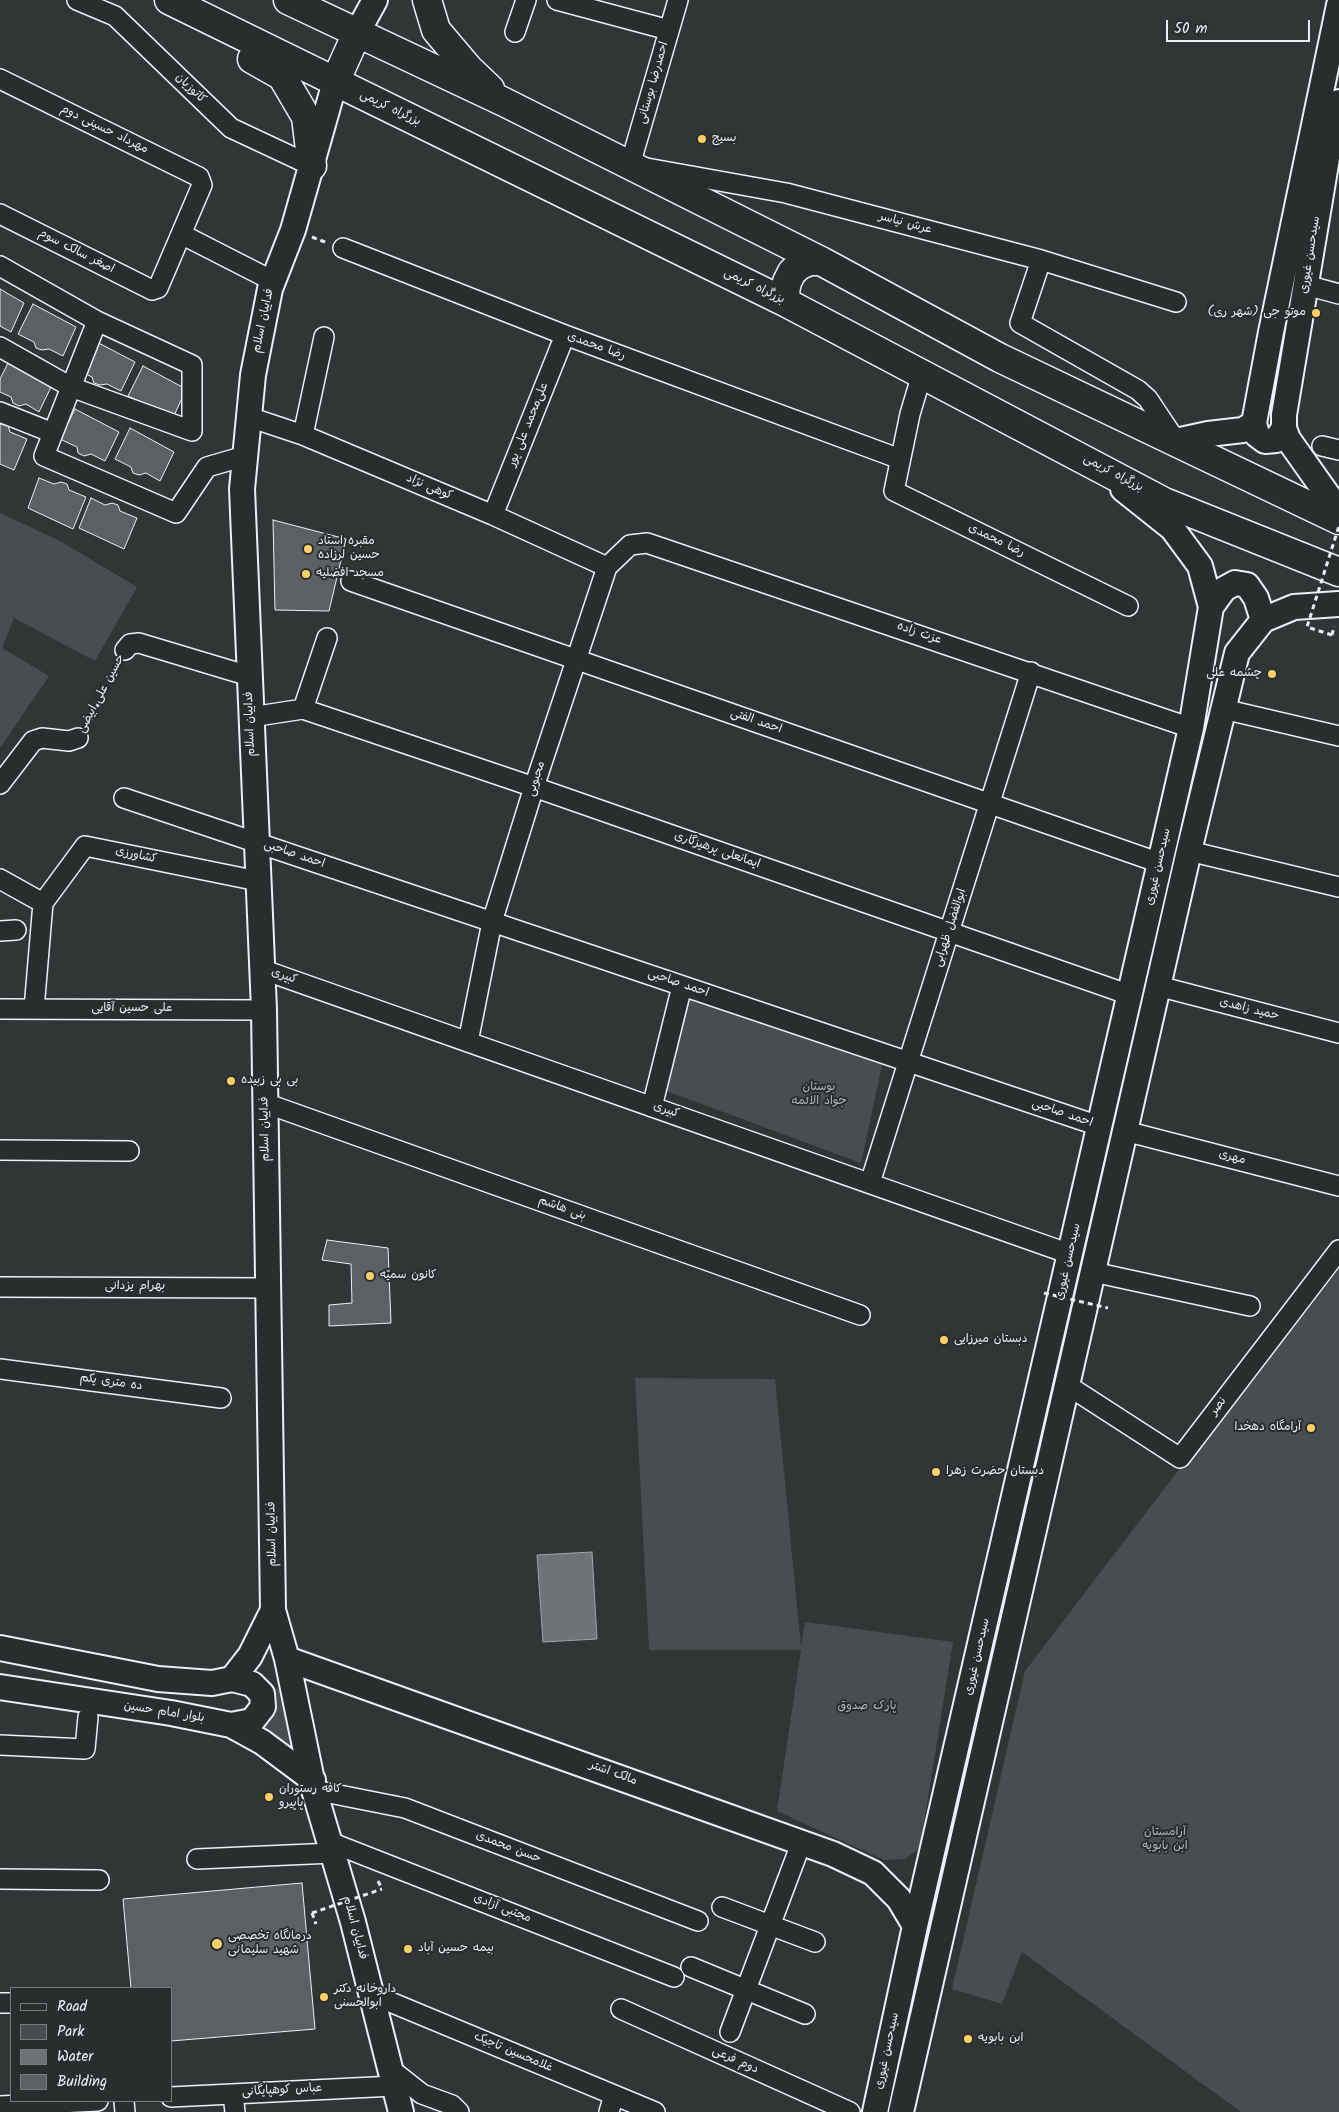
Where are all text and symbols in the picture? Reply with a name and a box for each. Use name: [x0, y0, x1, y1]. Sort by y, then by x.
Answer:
scale bar: [1169, 10, 1313, 42]
text: 50 m: [1174, 17, 1208, 41]
street label: احمدرضا بوستانی: [635, 40, 673, 126]
street label: کاتوزیان: [172, 71, 208, 107]
street label: بزرگراه کریمی: [357, 88, 423, 130]
street label: مهرداد حسینی دوم: [58, 102, 150, 158]
place label: بسیج: [712, 132, 736, 146]
marker: بسیج: [696, 133, 708, 145]
street label: عرش نیاسر: [877, 210, 933, 238]
street label: سیدحسن غیوری: [1298, 215, 1324, 295]
street label: اصغر سالک سوم: [36, 227, 116, 277]
street label: بزرگراه کریمی: [721, 266, 787, 308]
street label: فداییان اسلام: [250, 288, 278, 354]
place label: موتو جی (شهر ری): [1208, 306, 1306, 320]
marker: موتو جی (شهر ری): [1310, 307, 1322, 319]
street label: رضا محمدی: [565, 330, 627, 364]
street label: علی‌محمد علی پور: [506, 381, 552, 469]
street label: بزرگراه کریمی: [1081, 452, 1145, 496]
street label: کوهی نژاد: [404, 472, 454, 504]
street label: رضا محمدی: [965, 521, 1027, 561]
place label: مقبره استاد حسین لرزاده: [318, 535, 380, 563]
marker: مقبره استاد حسین لرزاده: [302, 543, 314, 555]
place label: مسجد افضلیه: [316, 567, 384, 581]
marker: مسجد افضلیه: [300, 568, 312, 580]
street label: عزت زاده: [895, 620, 943, 648]
street label: حسین علی ابیضی: [75, 652, 129, 736]
place label: چشمه علی: [1206, 667, 1262, 681]
marker: چشمه علی: [1266, 668, 1278, 680]
street label: فداییان اسلام: [243, 691, 259, 757]
street label: احمد الفتی: [728, 706, 784, 738]
street label: محبوبی: [525, 760, 549, 798]
street label: سیدحسن غیوری: [1143, 827, 1175, 907]
street label: ایمانعلی پرهیزگاری: [672, 830, 762, 872]
street label: احمد صاحبی: [262, 838, 326, 872]
street label: کشاورزی: [114, 845, 158, 867]
street label: ابوالفضل ظهرابی: [932, 887, 970, 969]
street label: کبیری: [269, 966, 299, 988]
street label: احمد صاحبی: [646, 967, 710, 1001]
street label: حمید زاهدی: [1218, 996, 1280, 1024]
street label: علی حسین آقایی: [92, 1002, 172, 1016]
place label: بی بی زبیده: [241, 1074, 298, 1088]
marker: بی بی زبیده: [225, 1075, 237, 1087]
park label: بوستان جواد الائمه: [791, 1081, 847, 1109]
street label: فداییان اسلام: [258, 1096, 274, 1162]
street label: احمد صاحبی: [1030, 1097, 1094, 1131]
street label: کبیری: [651, 1100, 681, 1122]
street label: مهری: [1217, 1148, 1247, 1168]
street label: بنی هاشم: [536, 1194, 588, 1224]
street label: سیدحسن غیوری: [1053, 1222, 1085, 1302]
place label: کانون سمیّه: [380, 1269, 436, 1283]
marker: کانون سمیّه: [364, 1270, 376, 1282]
street label: بهرام یزدانی: [105, 1280, 165, 1294]
place label: دبستان میرزایی: [954, 1333, 1028, 1347]
marker: دبستان میرزایی: [938, 1334, 950, 1346]
street label: ده متری یکم: [79, 1371, 143, 1395]
street label: نصر: [1208, 1395, 1230, 1419]
place label: آرامگاه دهخدا: [1234, 1421, 1301, 1435]
marker: آرامگاه دهخدا: [1305, 1422, 1317, 1434]
place label: دبستان حضرت زهرا: [946, 1465, 1044, 1479]
marker: دبستان حضرت زهرا: [930, 1466, 942, 1478]
street label: فداییان اسلام: [265, 1501, 281, 1567]
street label: سیدحسن غیوری: [962, 1617, 994, 1697]
street label: بلوار امام حسین: [123, 1700, 205, 1726]
park label: پارک صدوق: [838, 1700, 896, 1714]
street label: مالک اشتر: [587, 1759, 639, 1789]
place label: کافه رستوران پاپیرو: [279, 1783, 342, 1811]
marker: کافه رستوران پاپیرو: [263, 1791, 275, 1803]
park label: آرامستان ابن بابویه: [1142, 1826, 1188, 1854]
street label: حسن محمدی: [473, 1829, 543, 1867]
street label: مجتبی آزادی: [471, 1891, 533, 1927]
street label: فداییان اسلام: [339, 1895, 369, 1961]
place label: درمانگاه تخصصی شهید سلیمانی: [228, 1930, 312, 1958]
marker: درمانگاه تخصصی شهید سلیمانی: [210, 1937, 224, 1951]
place label: بیمه حسین آباد: [418, 1942, 494, 1956]
marker: بیمه حسین آباد: [402, 1943, 414, 1955]
place label: داروخانه دکتر ابوالحسنی: [334, 1983, 396, 2011]
legend: [10, 1987, 172, 2102]
marker: داروخانه دکتر ابوالحسنی: [318, 1991, 330, 2003]
text: Road: [57, 1995, 87, 2019]
street label: سیدحسن غیوری: [873, 2011, 903, 2091]
text: Park: [57, 2020, 84, 2044]
street label: غلامحسین تاجیک: [471, 2030, 555, 2076]
place label: ابن بابویه: [978, 2032, 1024, 2046]
marker: ابن بابویه: [962, 2033, 974, 2045]
street label: دوم فرعی: [710, 2044, 760, 2078]
text: Water: [57, 2045, 93, 2069]
text: Building: [57, 2070, 107, 2094]
street label: عباس کوهپایگانی: [241, 2082, 323, 2100]

